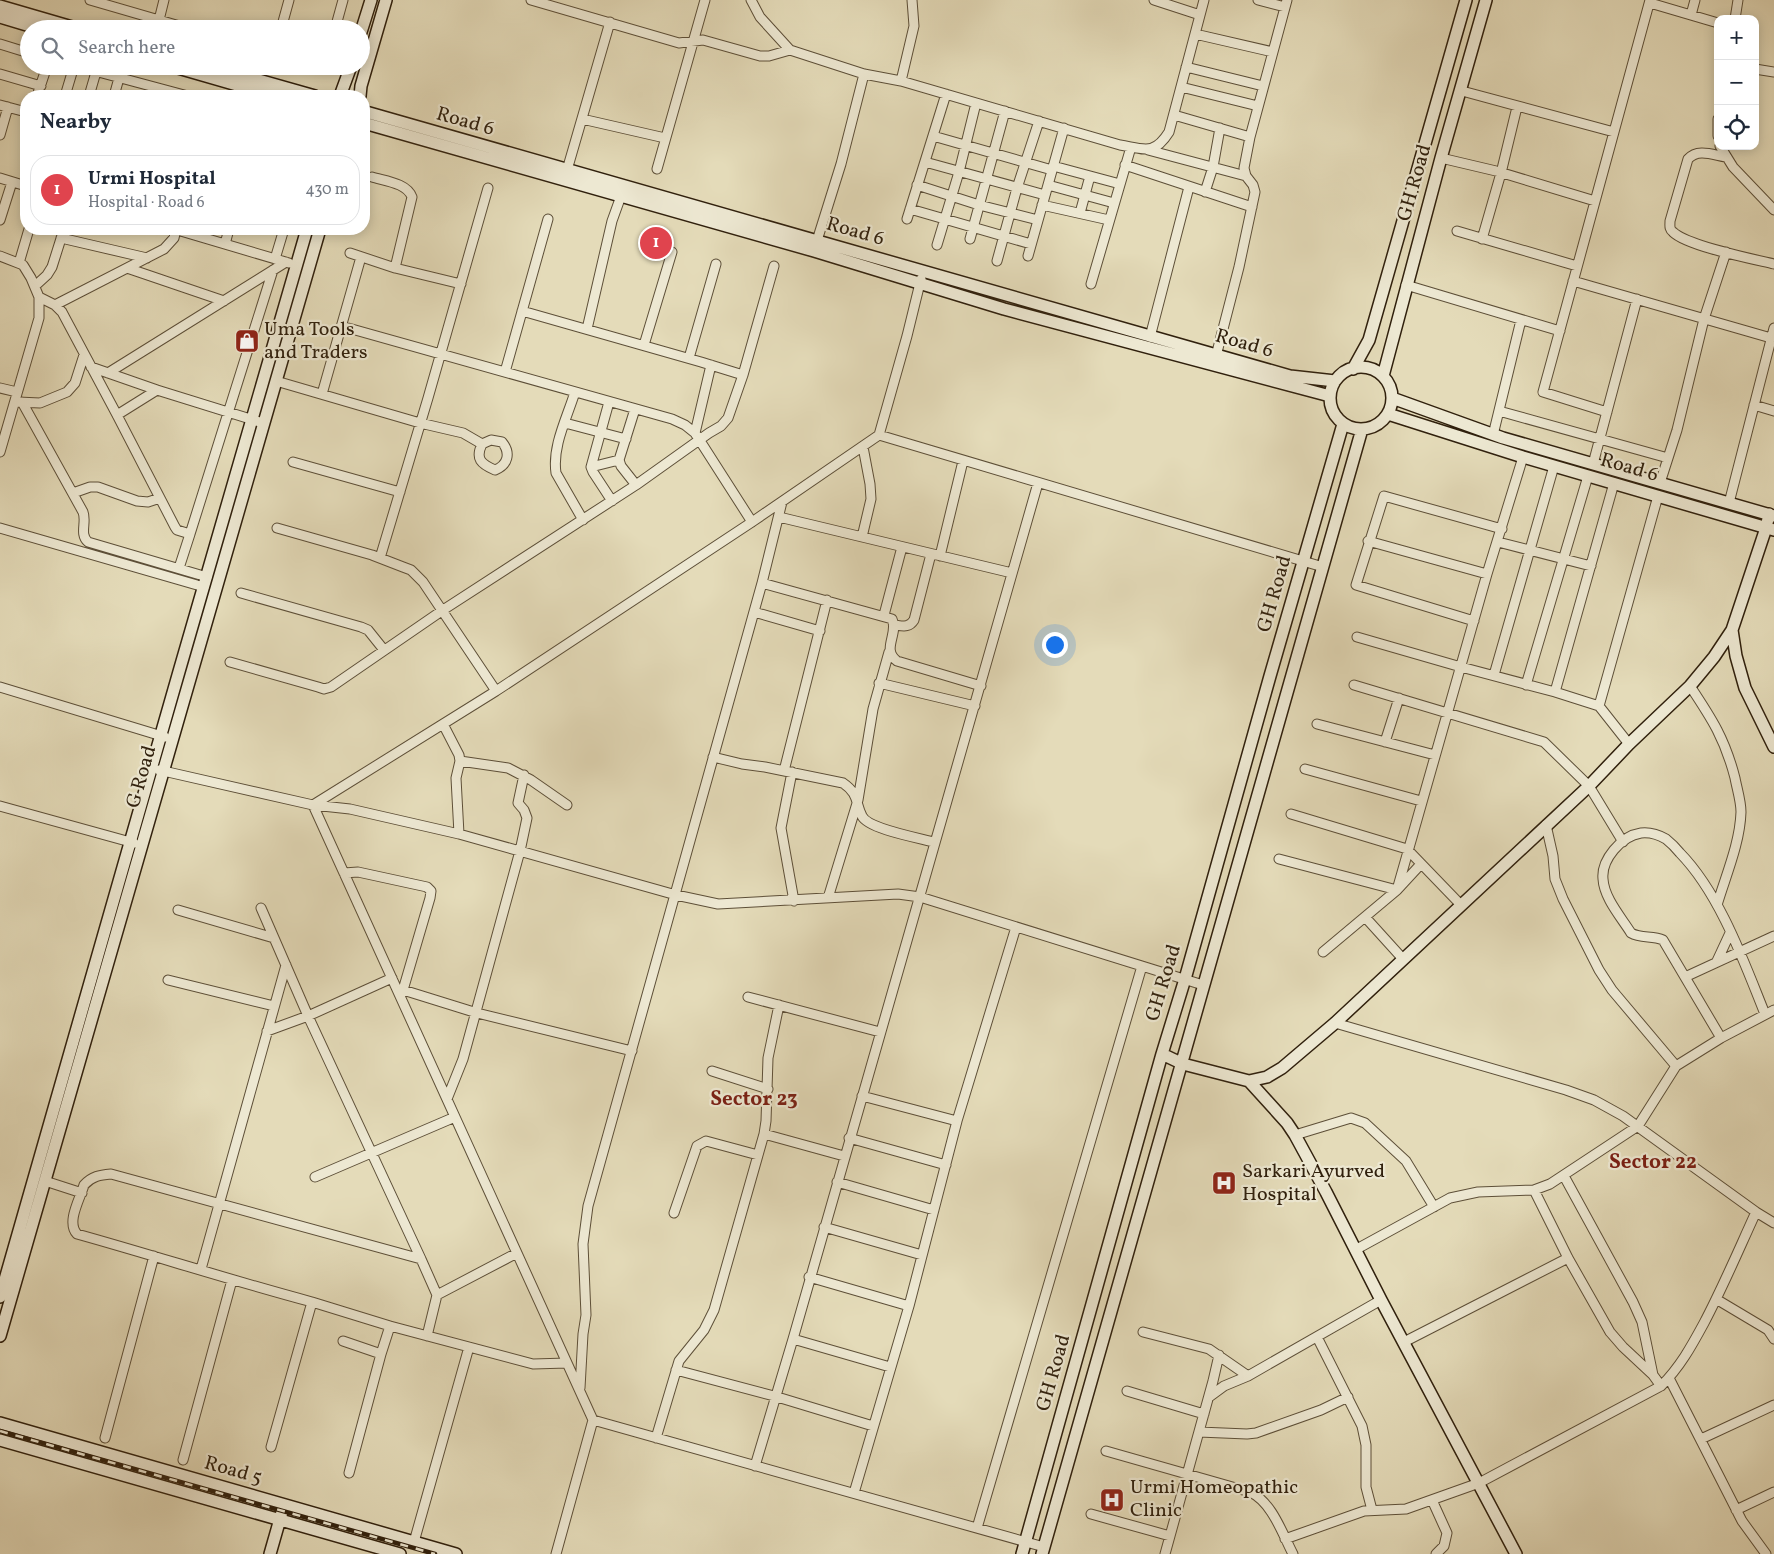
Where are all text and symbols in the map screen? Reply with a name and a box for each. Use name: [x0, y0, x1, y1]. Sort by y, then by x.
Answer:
map controls: [1714, 15, 1759, 150]
button: +: [1714, 15, 1759, 60]
search box: [20, 20, 370, 75]
icon: search: [38, 34, 66, 62]
text: Search here: [78, 35, 175, 61]
button: −: [1714, 60, 1759, 105]
street label: Road 6: [433, 100, 497, 144]
button: locate: [1714, 105, 1759, 150]
text: Nearby: [40, 108, 111, 137]
street label: GH Road: [1391, 141, 1439, 225]
text: Urmi Hospital: [88, 166, 216, 192]
text: 1: [54, 179, 60, 201]
text: 430 m: [305, 179, 349, 201]
text: Hospital · Road 6: [88, 192, 205, 214]
street label: Road 6: [823, 210, 887, 254]
pin: 1: [640, 224, 672, 262]
place label: Uma Tools and Traders: [264, 316, 368, 367]
street label: Road 6: [1212, 322, 1276, 366]
shop icon: Uma Tools and Traders: [234, 328, 260, 354]
street label: Road 6: [1597, 446, 1661, 490]
street label: GH Road: [1251, 552, 1299, 636]
your location: [1042, 632, 1068, 658]
street label: G Road: [120, 742, 164, 812]
street label: GH Road: [1139, 941, 1189, 1025]
district label: Sector 23: [710, 1085, 798, 1114]
district label: Sector 22: [1609, 1148, 1697, 1177]
place label: Sarkari Ayurved Hospital: [1242, 1158, 1385, 1209]
hospital icon: Sarkari Ayurved Hospital: [1211, 1170, 1237, 1196]
street label: GH Road: [1030, 1331, 1078, 1415]
street label: Road 5: [201, 1449, 265, 1493]
place label: Urmi Homeopathic Clinic: [1130, 1474, 1298, 1525]
hospital icon: Urmi Homeopathic Clinic: [1099, 1487, 1125, 1513]

